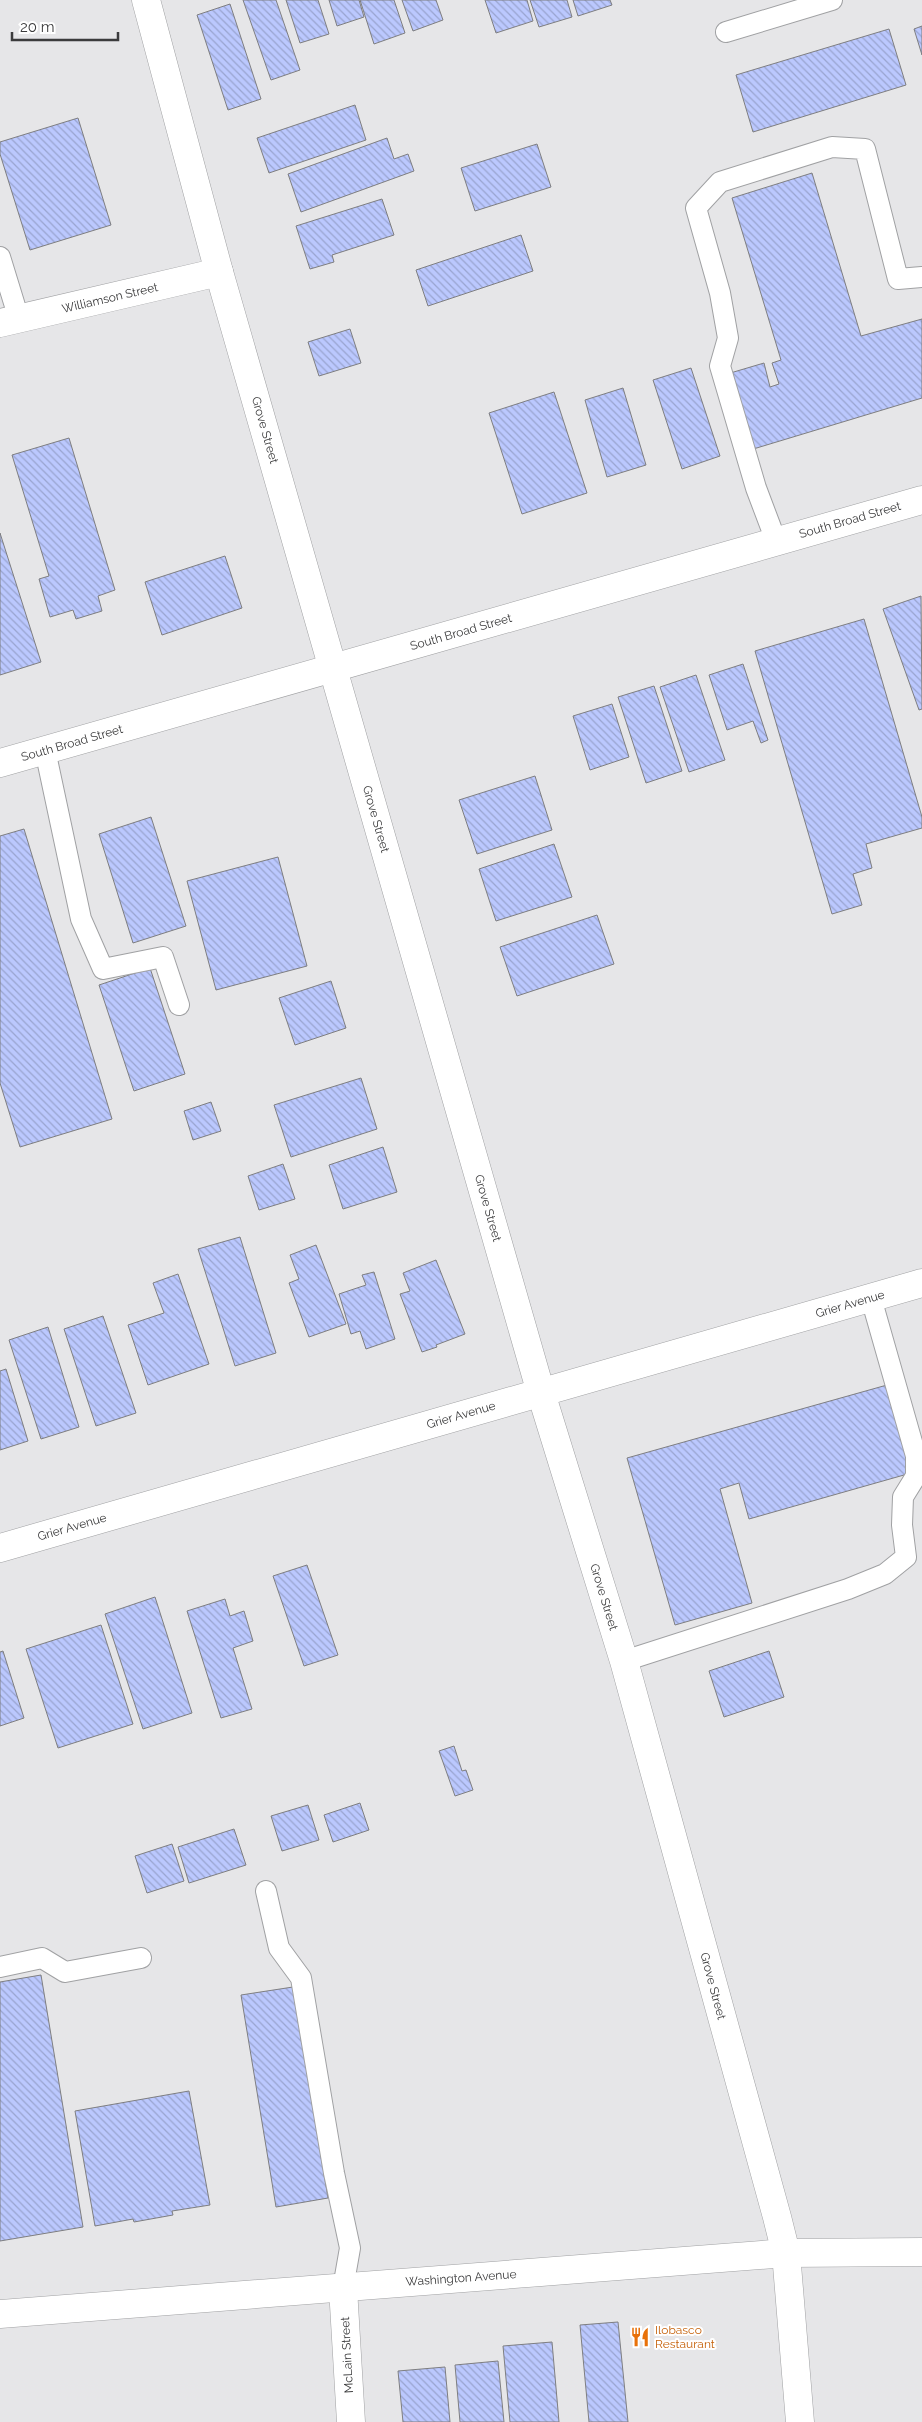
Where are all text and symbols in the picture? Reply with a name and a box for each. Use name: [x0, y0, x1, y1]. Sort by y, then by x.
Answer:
scale bar: [12, 10, 119, 42]
text: 20 m: [20, 18, 55, 36]
street label: Williamson Street: [61, 280, 159, 316]
street label: Grove Street: [249, 395, 281, 465]
street label: South Broad Street: [798, 499, 902, 541]
street label: South Broad Street: [409, 611, 513, 653]
street label: South Broad Street: [20, 722, 124, 764]
street label: Grove Street: [360, 784, 392, 854]
street label: Grove Street: [472, 1173, 504, 1243]
street label: Grier Avenue: [814, 1287, 886, 1321]
street label: Grier Avenue: [425, 1398, 497, 1432]
street label: Grier Avenue: [36, 1510, 108, 1544]
street label: Grove Street: [587, 1562, 621, 1632]
street label: Grove Street: [697, 1951, 729, 2021]
street label: Washington Avenue: [405, 2267, 517, 2289]
street label: McLain Street: [338, 2316, 356, 2394]
place label: Ilobasco Restaurant: [655, 2323, 715, 2351]
restaurant icon: Ilobasco Restaurant: [629, 2326, 651, 2348]

